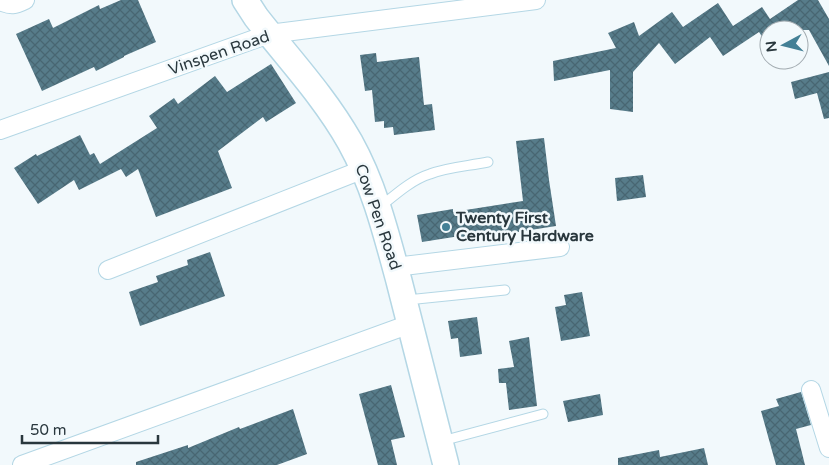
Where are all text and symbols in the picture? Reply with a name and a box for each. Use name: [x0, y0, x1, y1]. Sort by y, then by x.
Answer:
north arrow: [759, 20, 809, 70]
street label: Vinspen Road: [166, 26, 272, 80]
text: N: [762, 40, 781, 53]
street label: Cow Pen Road: [350, 161, 406, 273]
place label: Twenty First Century Hardware: [455, 208, 594, 246]
marker: Twenty First Century Hardware: [440, 221, 452, 233]
scale bar: [22, 412, 159, 444]
text: 50 m: [30, 421, 67, 439]

